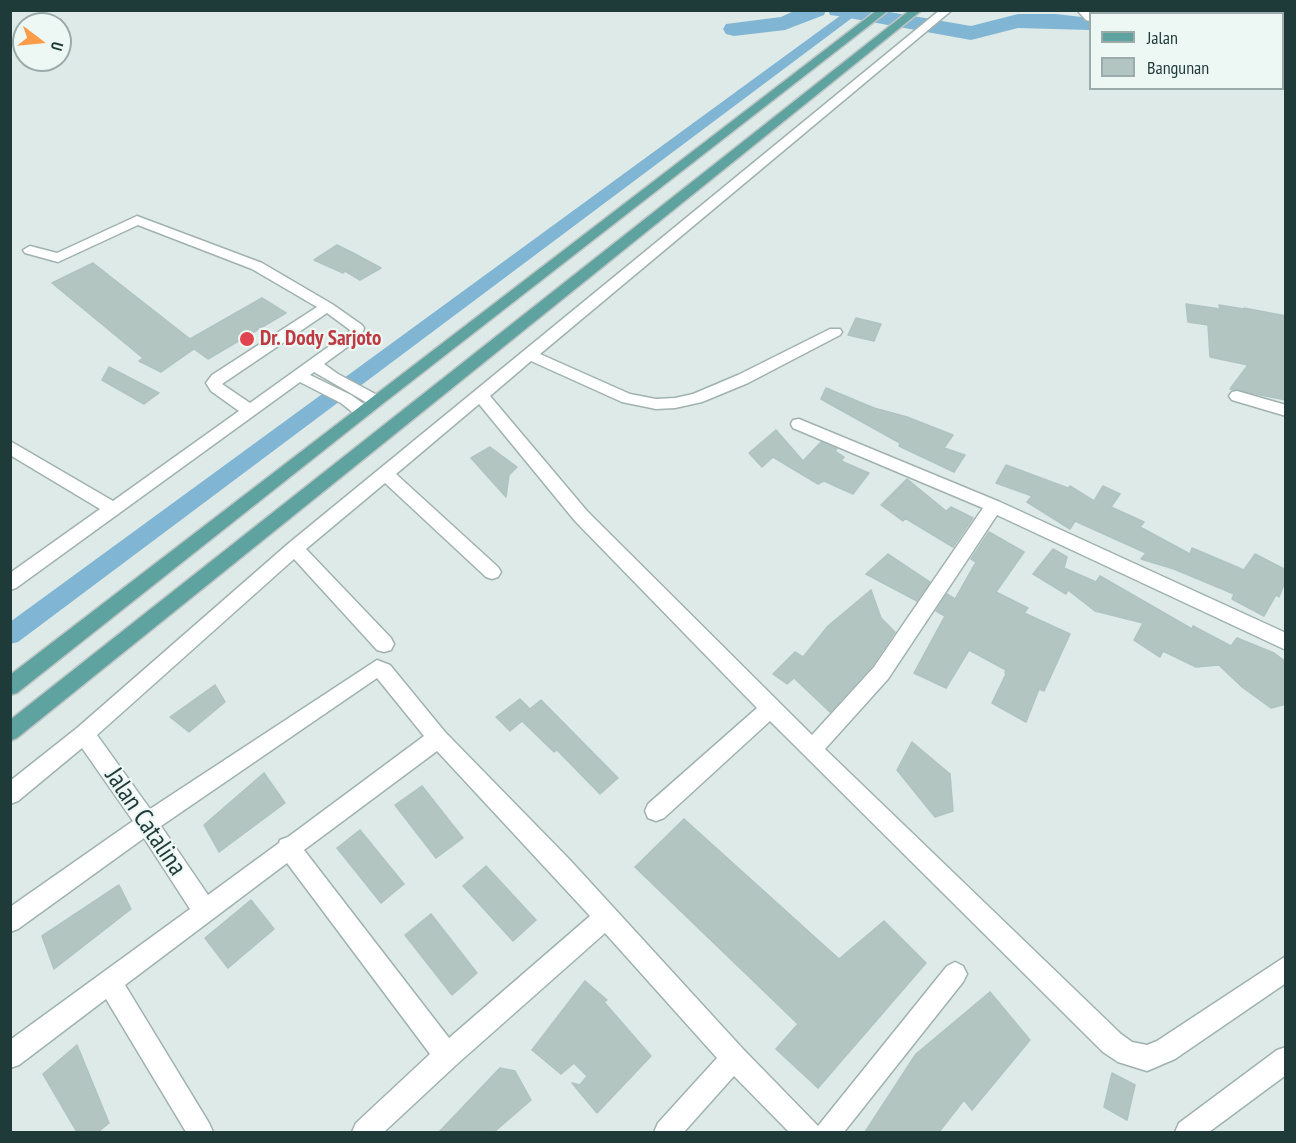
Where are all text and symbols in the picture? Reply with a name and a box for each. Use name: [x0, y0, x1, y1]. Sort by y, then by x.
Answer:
north arrow: [12, 12, 72, 72]
legend: [1089, 12, 1284, 90]
text: Jalan: [1147, 26, 1178, 49]
text: U: [47, 40, 68, 53]
text: Bangunan: [1147, 56, 1209, 79]
place label: Dr. Dody Sarjoto: [260, 326, 381, 352]
marker: Dr. Dody Sarjoto: [238, 330, 256, 348]
street label: Jalan Catalina: [98, 762, 192, 882]

